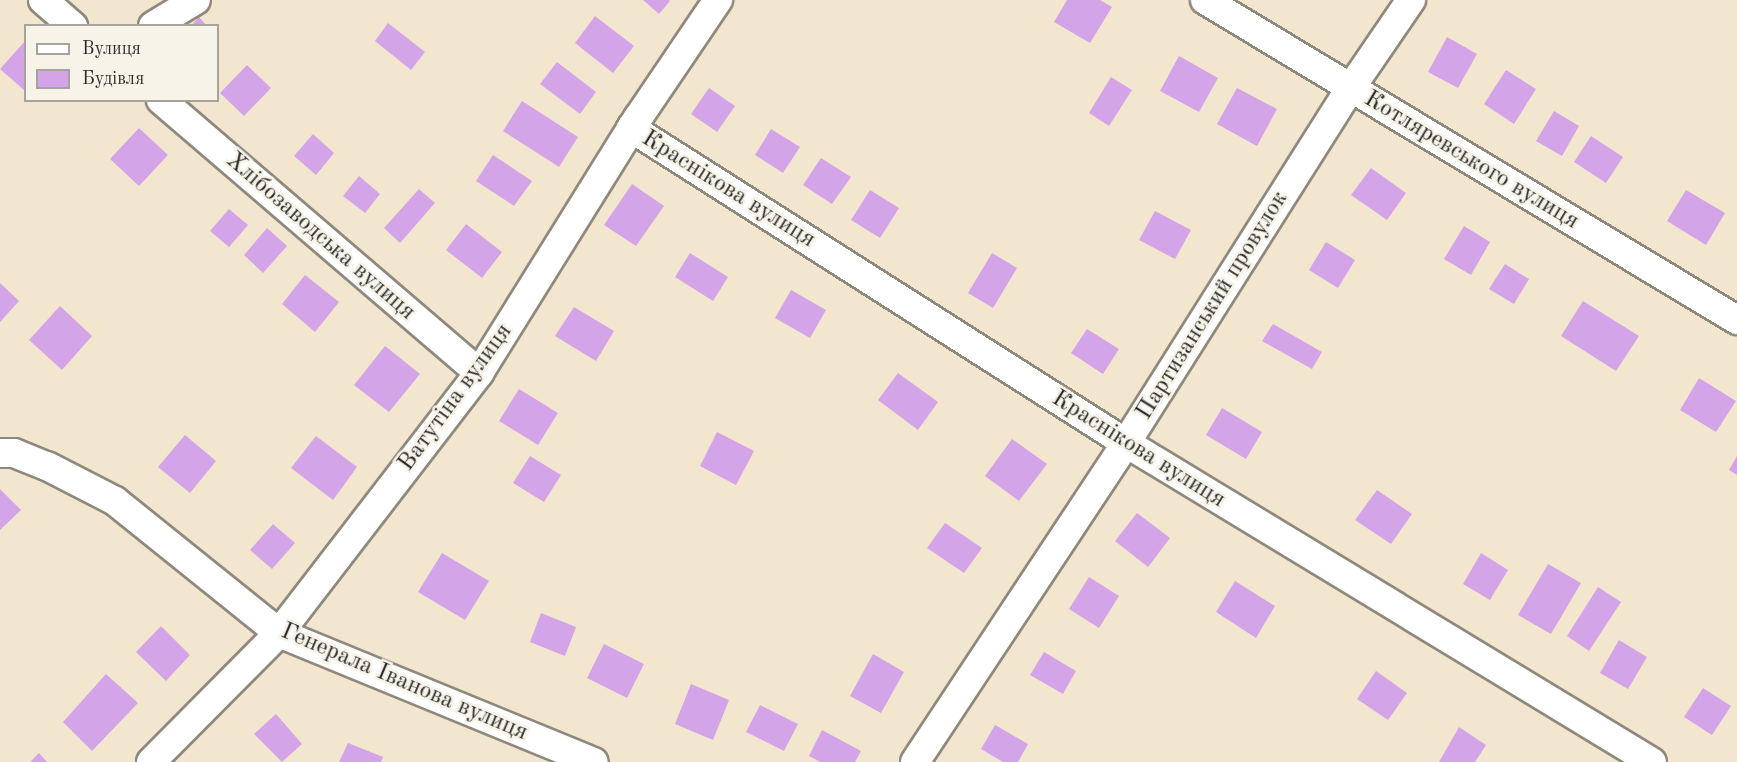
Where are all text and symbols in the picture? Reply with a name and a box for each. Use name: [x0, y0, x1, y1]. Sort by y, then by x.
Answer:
legend: [24, 24, 219, 102]
text: Вулиця: [82, 40, 141, 58]
text: Будівля: [82, 70, 144, 88]
street label: Котляревського вулиця: [1358, 85, 1584, 237]
street label: Краснікова вулиця: [636, 125, 820, 255]
street label: Хлібозаводська вулиця: [219, 147, 421, 327]
street label: Партизанський провулок: [1131, 186, 1295, 426]
street label: Ватутіна вулиця: [393, 319, 519, 477]
street label: Краснікова вулиця: [1046, 385, 1230, 515]
street label: Генерала Іванова вулиця: [276, 618, 532, 748]

